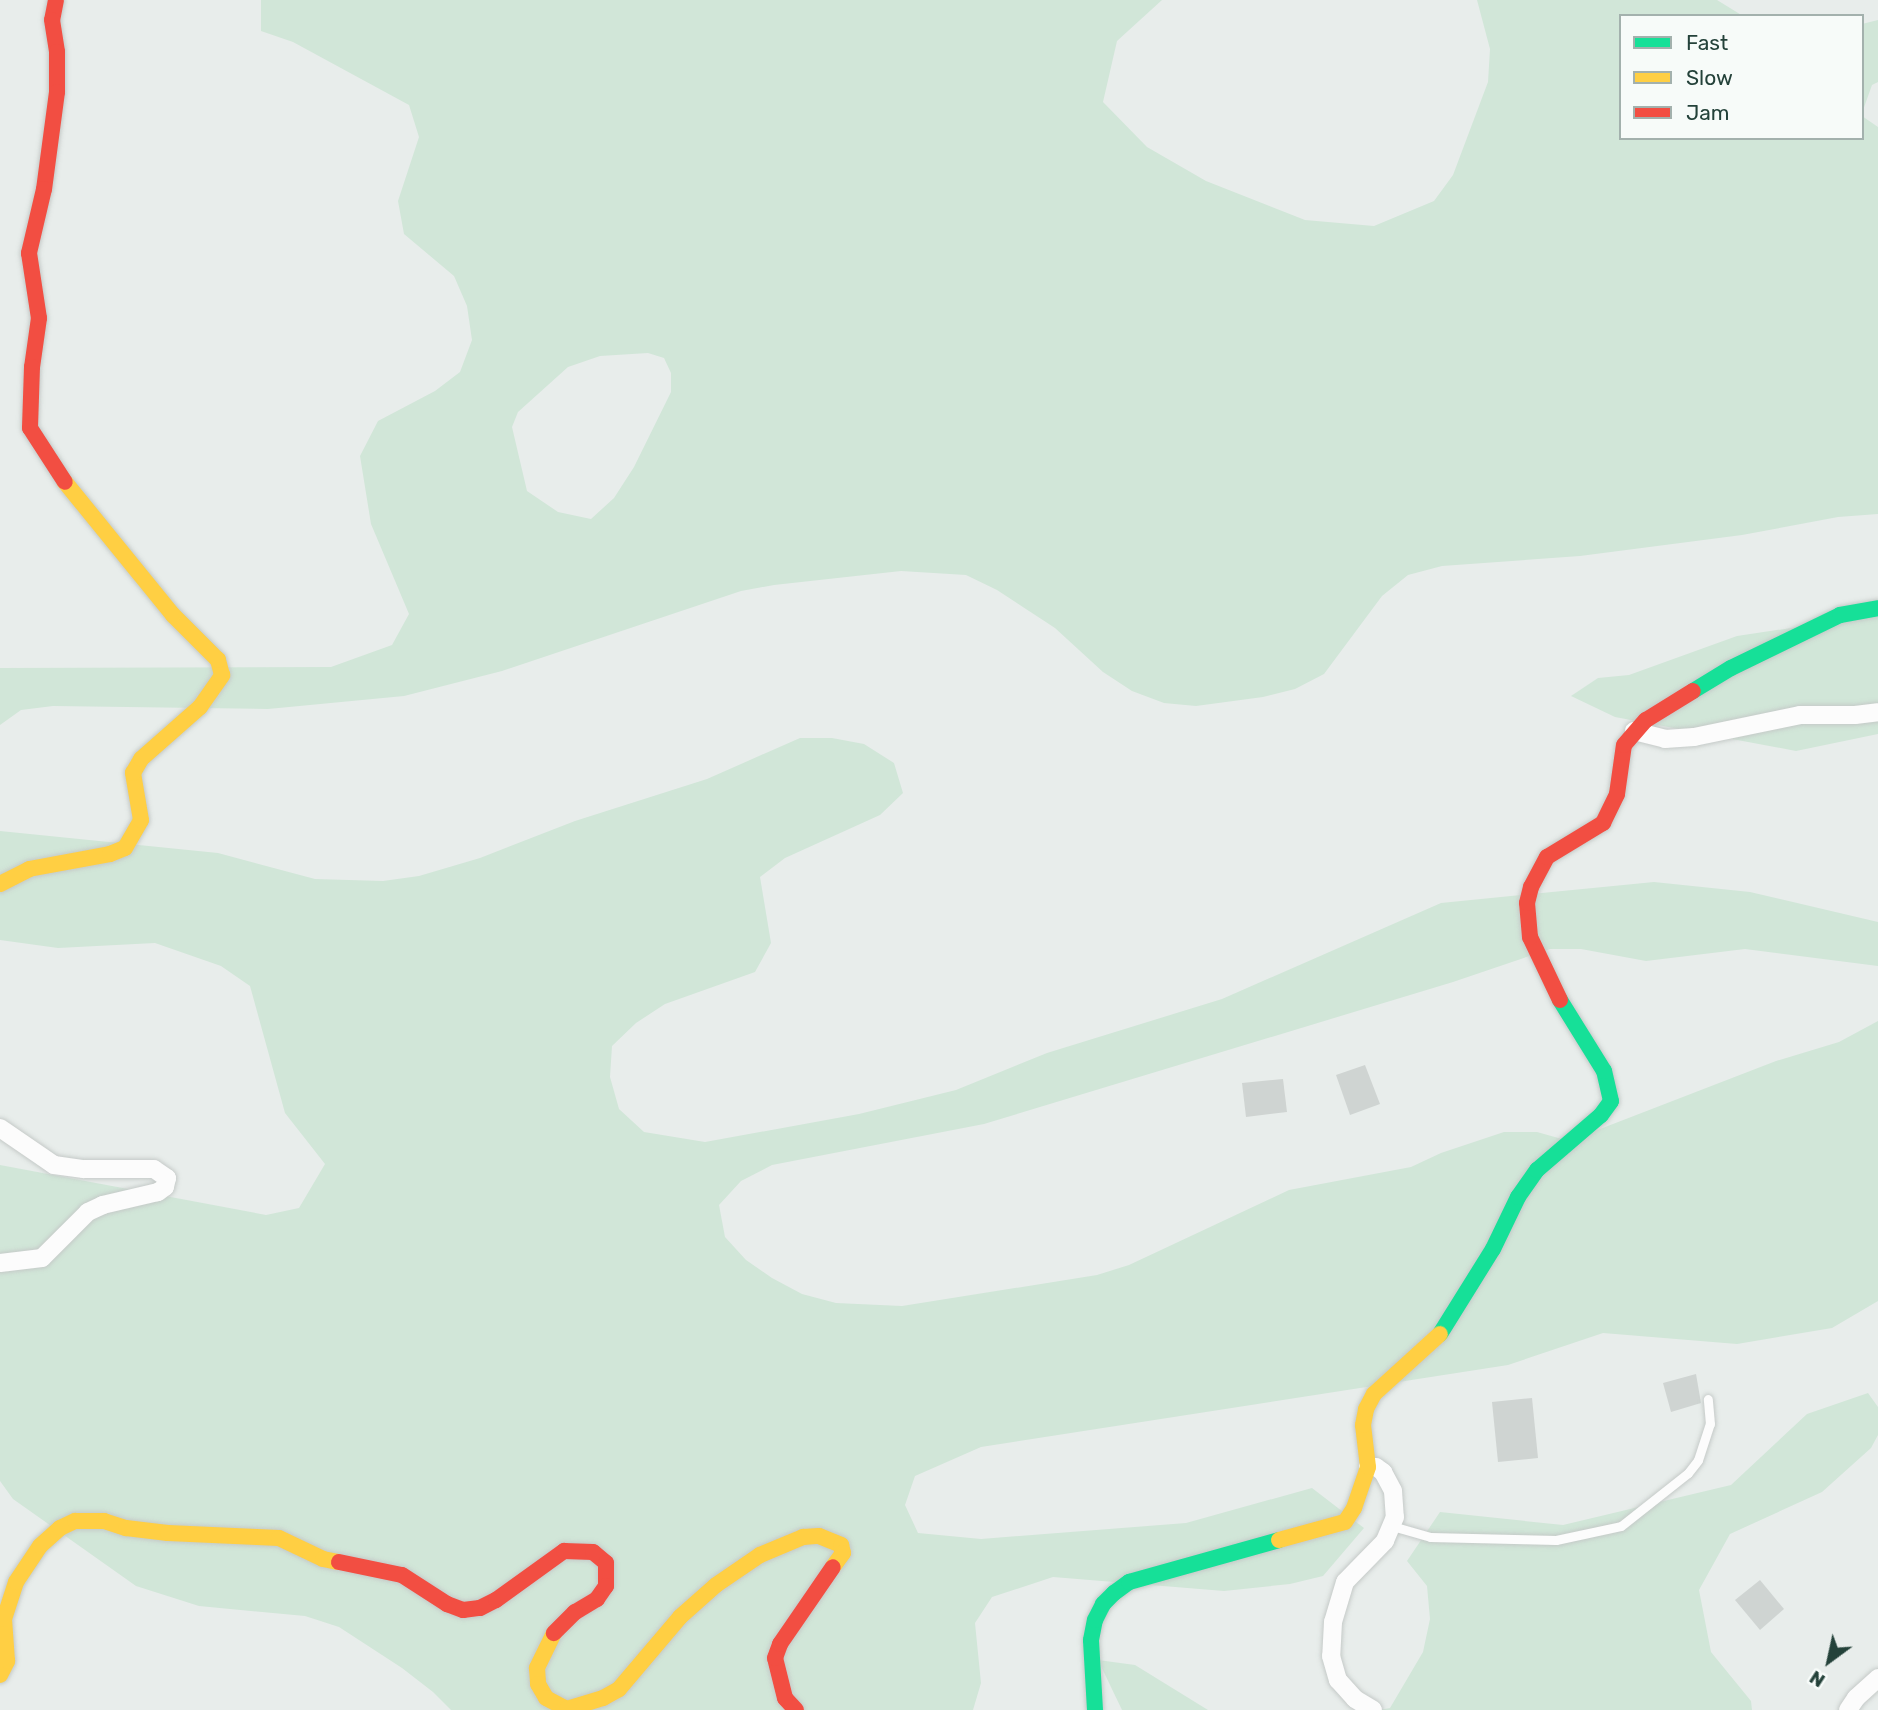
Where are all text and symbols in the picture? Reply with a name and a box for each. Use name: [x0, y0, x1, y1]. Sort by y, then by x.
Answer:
legend: [1619, 14, 1864, 140]
text: Fast: [1686, 30, 1728, 55]
text: Slow: [1686, 65, 1733, 90]
text: Jam: [1686, 100, 1730, 125]
north arrow: [1794, 1626, 1864, 1696]
text: N: [1805, 1666, 1829, 1692]

